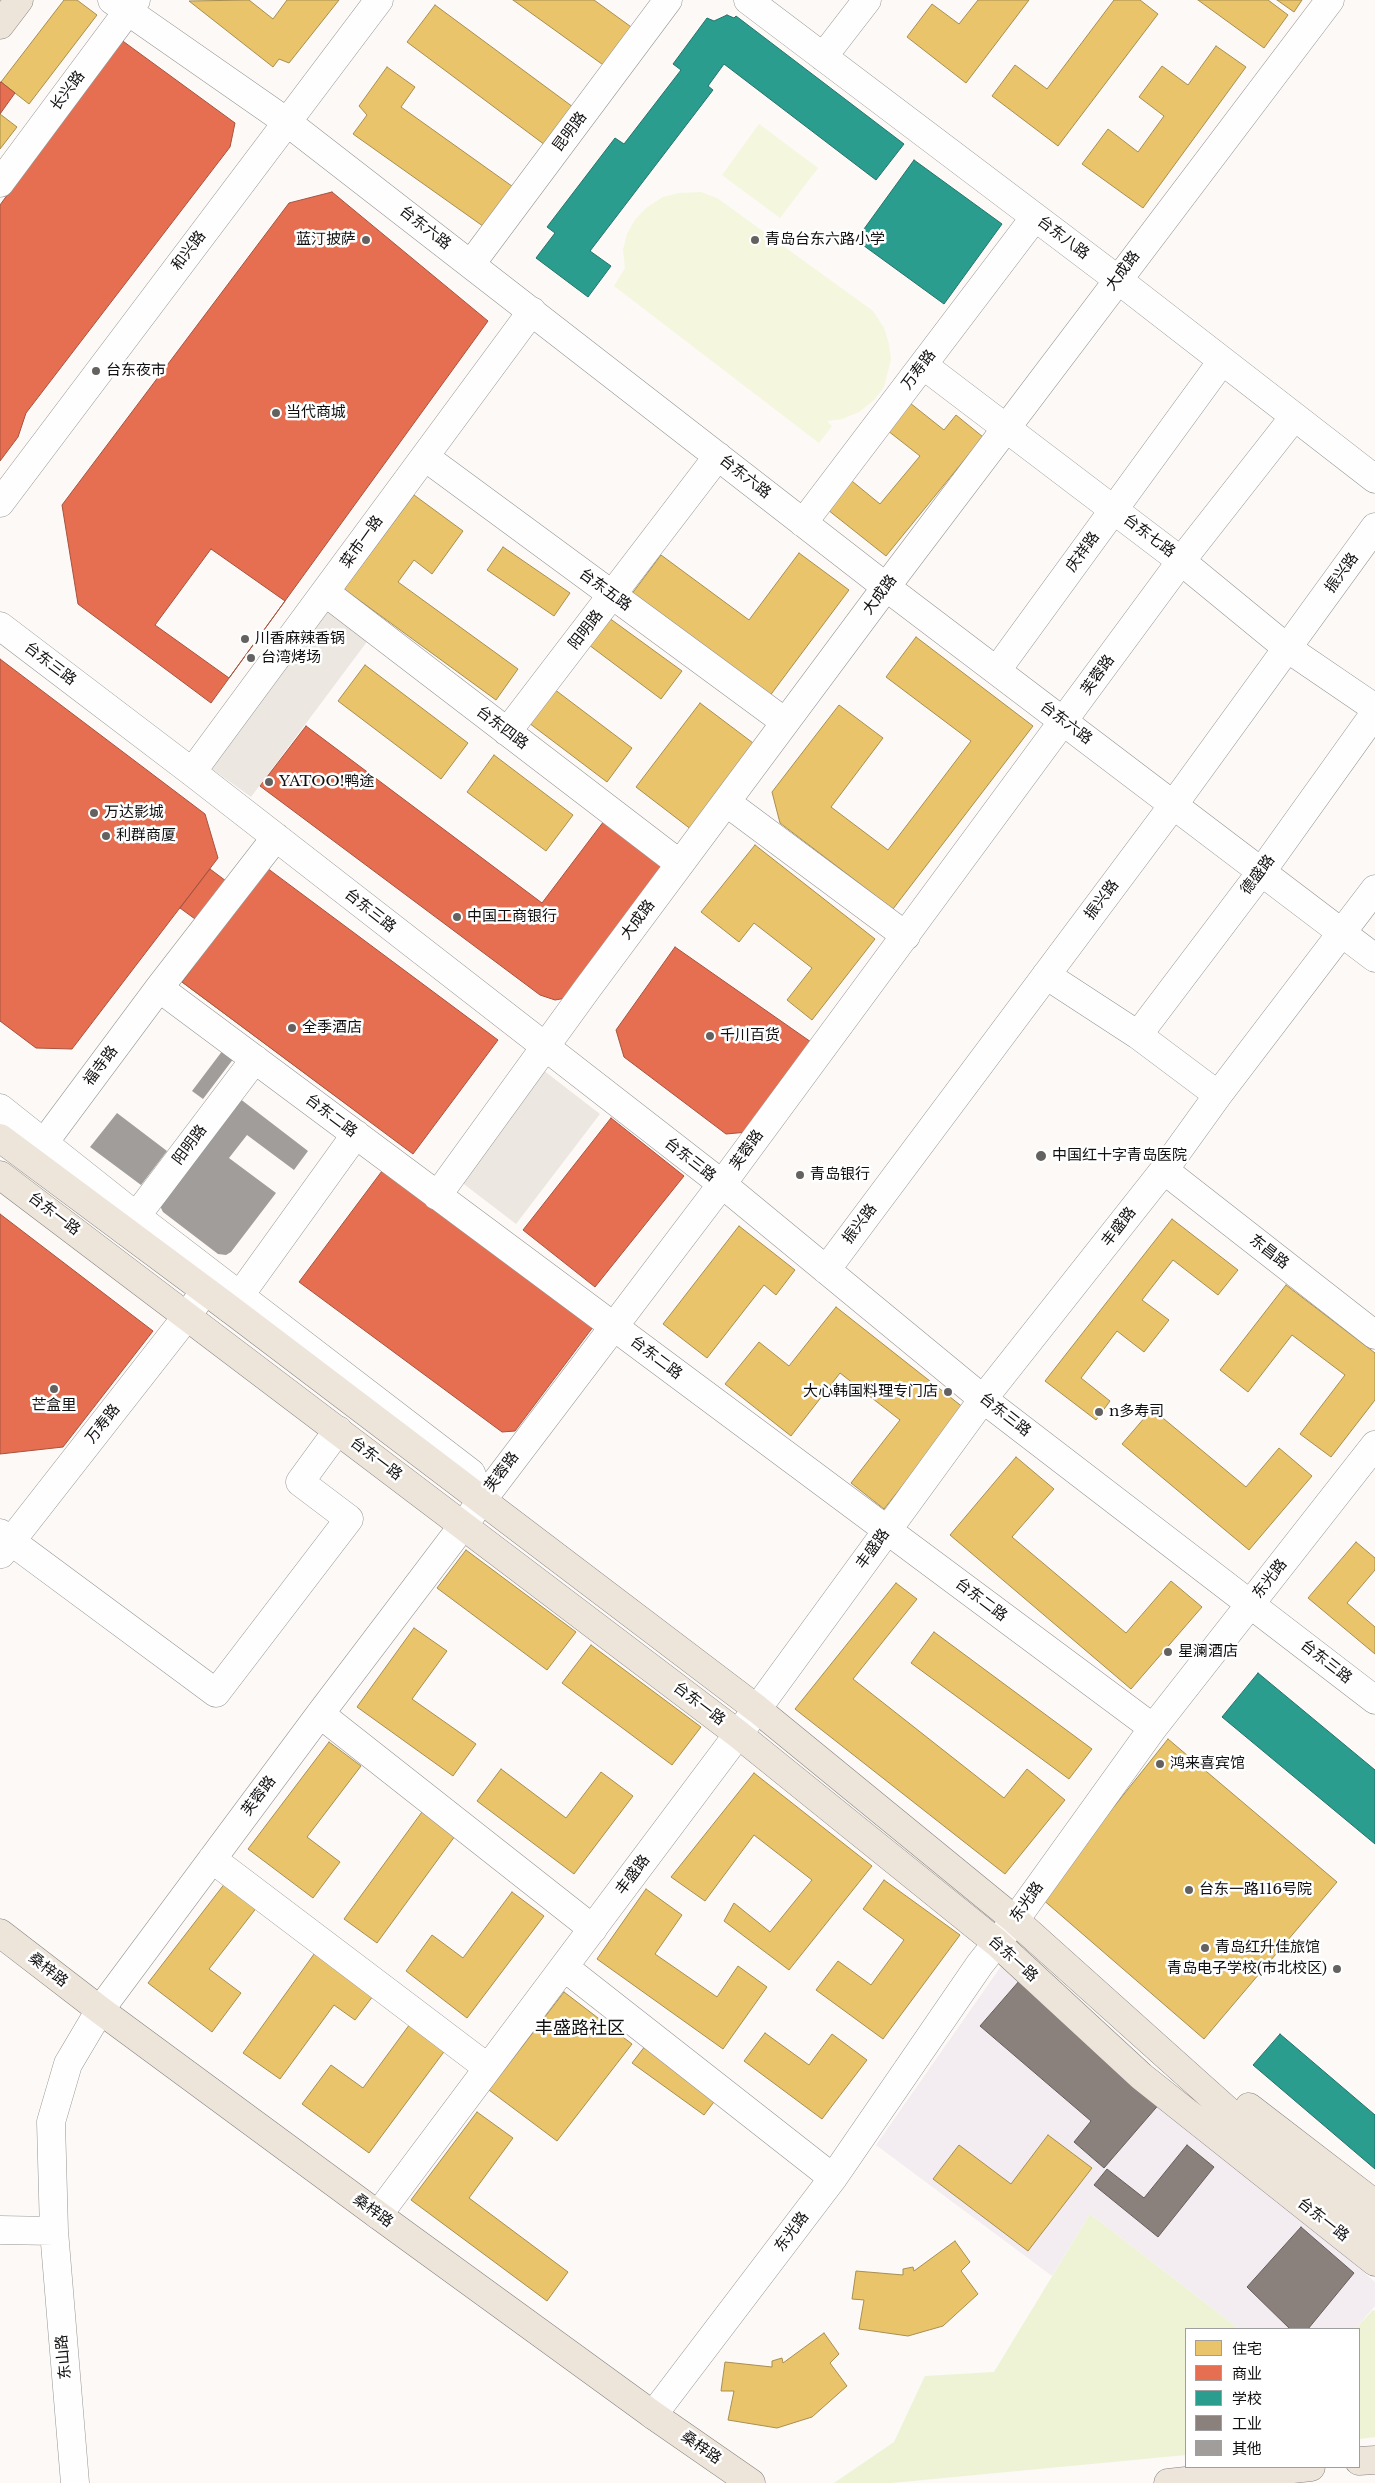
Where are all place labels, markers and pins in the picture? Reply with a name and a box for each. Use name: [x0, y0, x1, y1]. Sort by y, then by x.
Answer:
place label: 蓝汀披萨: [296, 231, 356, 249]
place label: 青岛台东六路小学: [765, 231, 885, 249]
marker: 蓝汀披萨: [360, 234, 372, 246]
marker: 青岛台东六路小学: [749, 234, 761, 246]
place label: 台东夜市: [106, 362, 166, 380]
marker: 台东夜市: [90, 365, 102, 377]
place label: 当代商城: [286, 404, 346, 422]
marker: 当代商城: [270, 407, 282, 419]
place label: 川香麻辣香锅: [255, 630, 345, 648]
marker: 川香麻辣香锅: [239, 633, 251, 645]
place label: 台湾烤场: [261, 649, 321, 667]
marker: 台湾烤场: [245, 652, 257, 664]
place label: YATOO!鸭途: [279, 773, 374, 791]
marker: YATOO!鸭途: [263, 776, 275, 788]
place label: 万达影城: [104, 804, 164, 822]
marker: 万达影城: [88, 807, 100, 819]
place label: 利群商厦: [116, 827, 176, 845]
marker: 利群商厦: [100, 830, 112, 842]
place label: 中国工商银行: [467, 908, 557, 926]
marker: 中国工商银行: [451, 911, 463, 923]
place label: 全季酒店: [302, 1019, 362, 1037]
marker: 全季酒店: [286, 1022, 298, 1034]
place label: 千川百货: [720, 1027, 780, 1045]
marker: 千川百货: [704, 1030, 716, 1042]
place label: 中国红十字青岛医院: [1052, 1147, 1187, 1165]
marker: 中国红十字青岛医院: [1034, 1149, 1048, 1163]
place label: 青岛银行: [810, 1166, 870, 1184]
marker: 青岛银行: [794, 1169, 806, 1181]
marker: 芒盒里: [48, 1383, 60, 1395]
place label: 大心韩国料理专门店: [803, 1383, 938, 1401]
marker: 大心韩国料理专门店: [942, 1386, 954, 1398]
place label: 芒盒里: [32, 1397, 76, 1415]
place label: n多寿司: [1109, 1403, 1164, 1421]
marker: n多寿司: [1093, 1406, 1105, 1418]
place label: 星澜酒店: [1178, 1643, 1238, 1661]
marker: 星澜酒店: [1162, 1646, 1174, 1658]
place label: 鸿来喜宾馆: [1170, 1755, 1245, 1773]
marker: 鸿来喜宾馆: [1154, 1758, 1166, 1770]
place label: 台东一路116号院: [1199, 1881, 1312, 1899]
marker: 台东一路116号院: [1183, 1884, 1195, 1896]
place label: 青岛红升佳旅馆: [1215, 1939, 1320, 1957]
marker: 青岛红升佳旅馆: [1199, 1942, 1211, 1954]
place label: 青岛电子学校(市北校区): [1167, 1960, 1327, 1978]
marker: 青岛电子学校(市北校区): [1331, 1963, 1343, 1975]

